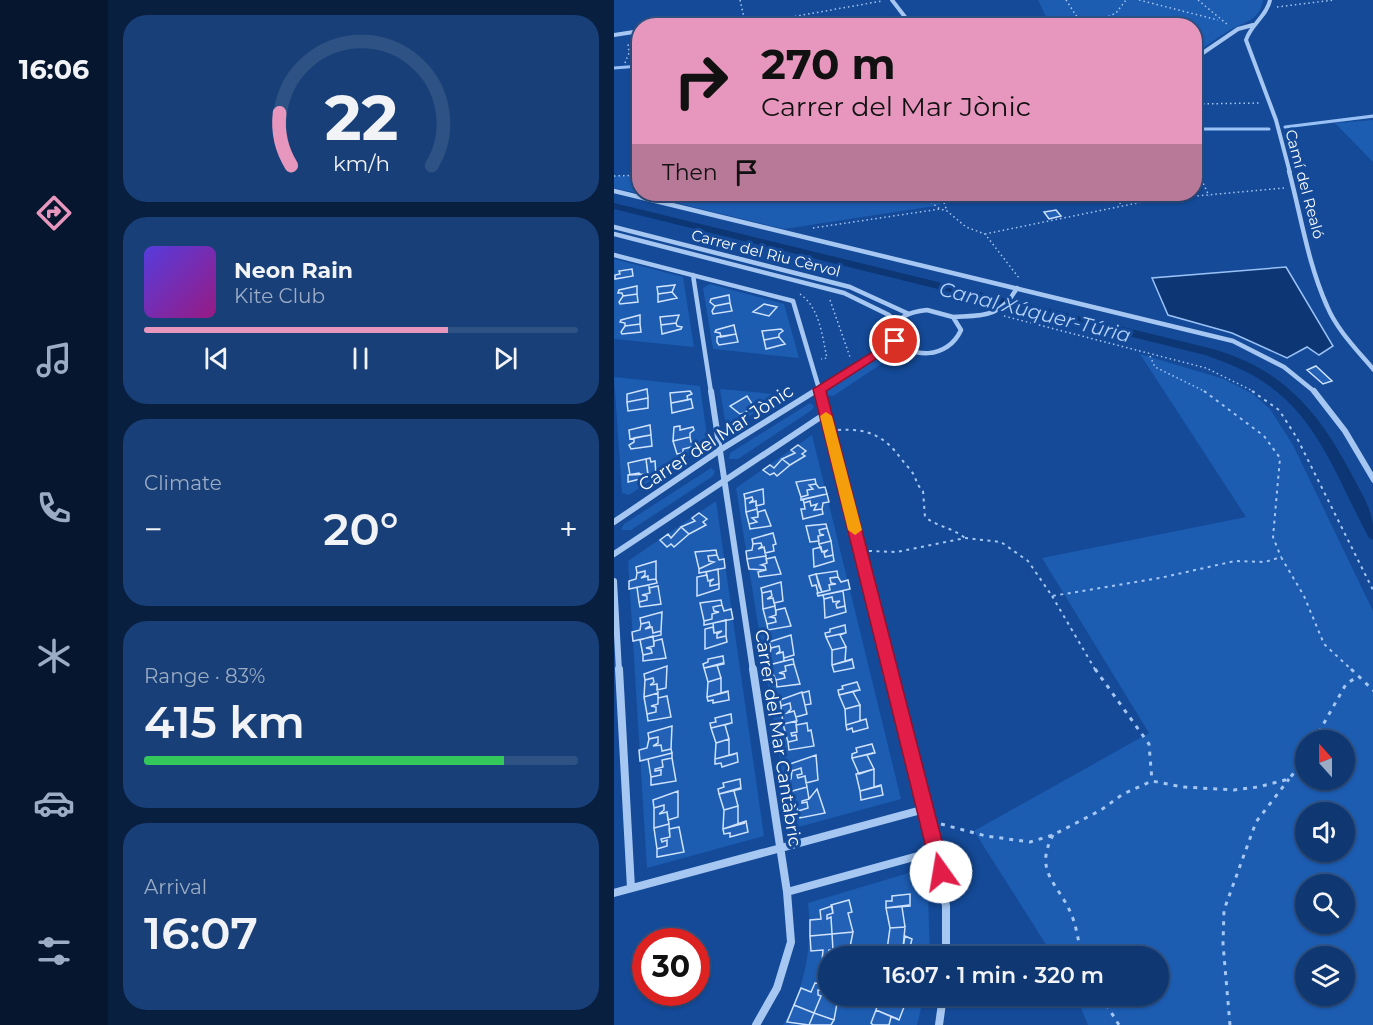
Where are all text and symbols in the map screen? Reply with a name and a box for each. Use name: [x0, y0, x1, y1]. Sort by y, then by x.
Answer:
text: 270 m: [761, 38, 895, 90]
icon: right: [662, 42, 740, 120]
text: 16:06: [19, 53, 89, 86]
text: 22: [324, 80, 398, 156]
text: Carrer del Mar Jònic: [761, 90, 1031, 123]
street label: Camí del Realó: [1281, 127, 1329, 241]
text: km/h: [332, 150, 390, 176]
icon: arrive: [730, 156, 763, 189]
text: Then: [662, 159, 718, 186]
icon: directions: [33, 192, 75, 234]
street label: Carrer del Riu Cèrvol: [689, 225, 843, 281]
text: Neon Rain: [234, 257, 353, 284]
water label: Canal Xúquer-Túria: [937, 277, 1133, 347]
text: Kite Club: [234, 284, 325, 308]
pin: [869, 315, 920, 366]
icon: arrive: [878, 324, 911, 357]
icon: music: [33, 339, 75, 381]
icon: previous: [200, 342, 233, 375]
icon: pause: [344, 342, 377, 375]
icon: next: [489, 342, 522, 375]
street label: Carrer del Mar Jònic: [635, 380, 797, 496]
text: Climate: [144, 471, 222, 495]
icon: phone: [33, 487, 75, 529]
text: 20°: [323, 501, 399, 556]
text: −: [144, 509, 163, 549]
text: +: [559, 509, 578, 549]
street label: Carrer del Mar Cantàbric: [750, 628, 806, 848]
icon: climate: [33, 635, 75, 677]
text: Range · 83%: [144, 664, 265, 688]
text: 415 km: [144, 694, 305, 749]
north arrow: [1295, 730, 1355, 790]
map controls: [1295, 730, 1355, 1006]
icon: car: [33, 782, 75, 824]
button: sound: [1295, 802, 1355, 862]
position arrow: [909, 840, 973, 904]
button: search: [1295, 874, 1355, 934]
text: Arrival: [144, 875, 207, 899]
text: 16:07: [144, 905, 258, 960]
speed limit sign: 30: [632, 928, 710, 1006]
icon: filters: [33, 930, 75, 972]
button: layers: [1295, 946, 1355, 1006]
text: 16:07 · 1 min · 320 m: [883, 962, 1104, 989]

